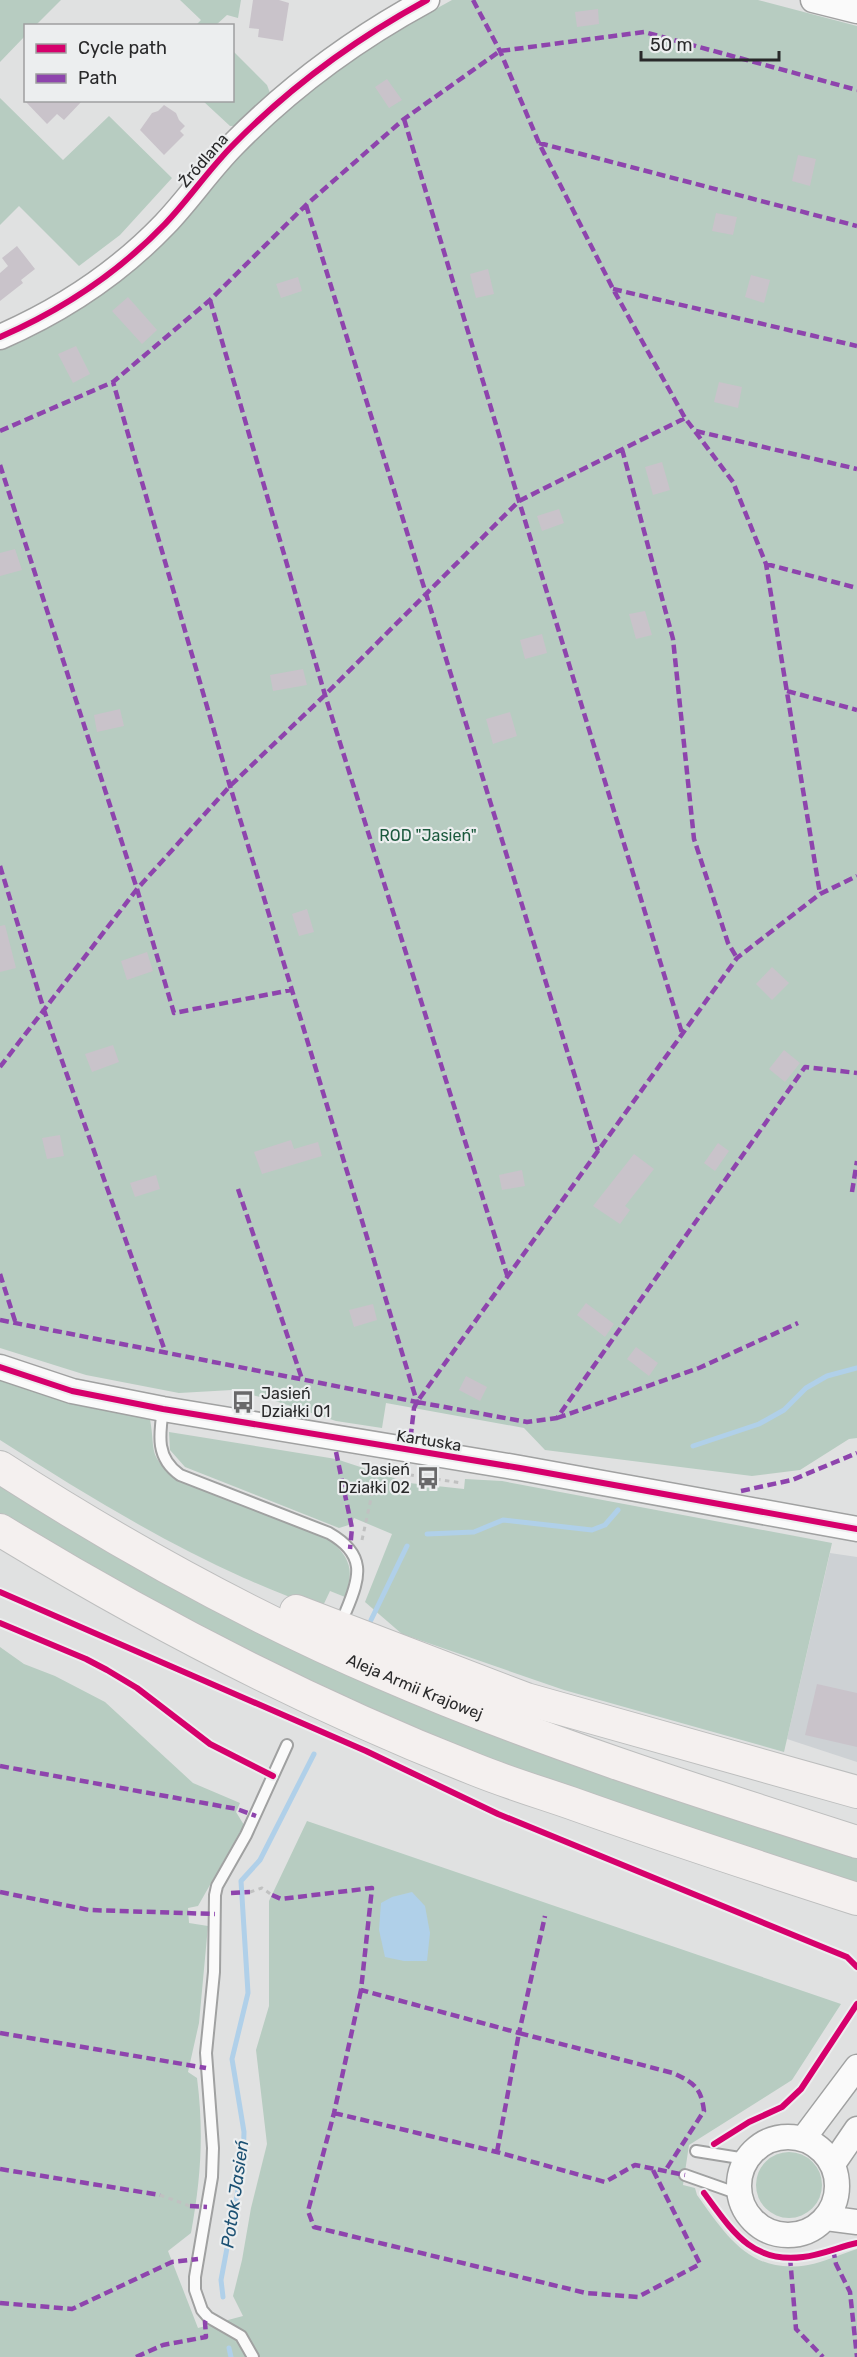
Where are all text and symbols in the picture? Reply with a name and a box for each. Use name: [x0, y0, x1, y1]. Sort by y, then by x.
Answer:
legend: [24, 24, 234, 102]
scale bar: [641, 24, 779, 62]
text: 50 m: [650, 34, 693, 56]
text: Cycle path: [78, 37, 167, 59]
text: Path: [78, 67, 117, 89]
street label: Źródlana: [175, 129, 232, 191]
park label: ROD "Jasień": [379, 826, 477, 845]
place label: Jasień Działki 01: [261, 1384, 330, 1421]
bus stop icon: Jasień Działki 01: [230, 1389, 256, 1415]
street label: Kartuska: [395, 1426, 463, 1455]
place label: Jasień Działki 02: [338, 1460, 410, 1497]
bus stop icon: Jasień Działki 02: [415, 1465, 441, 1491]
street label: Aleja Armii Krajowej: [344, 1650, 486, 1724]
water label: Potok Jasień: [217, 2139, 253, 2249]

